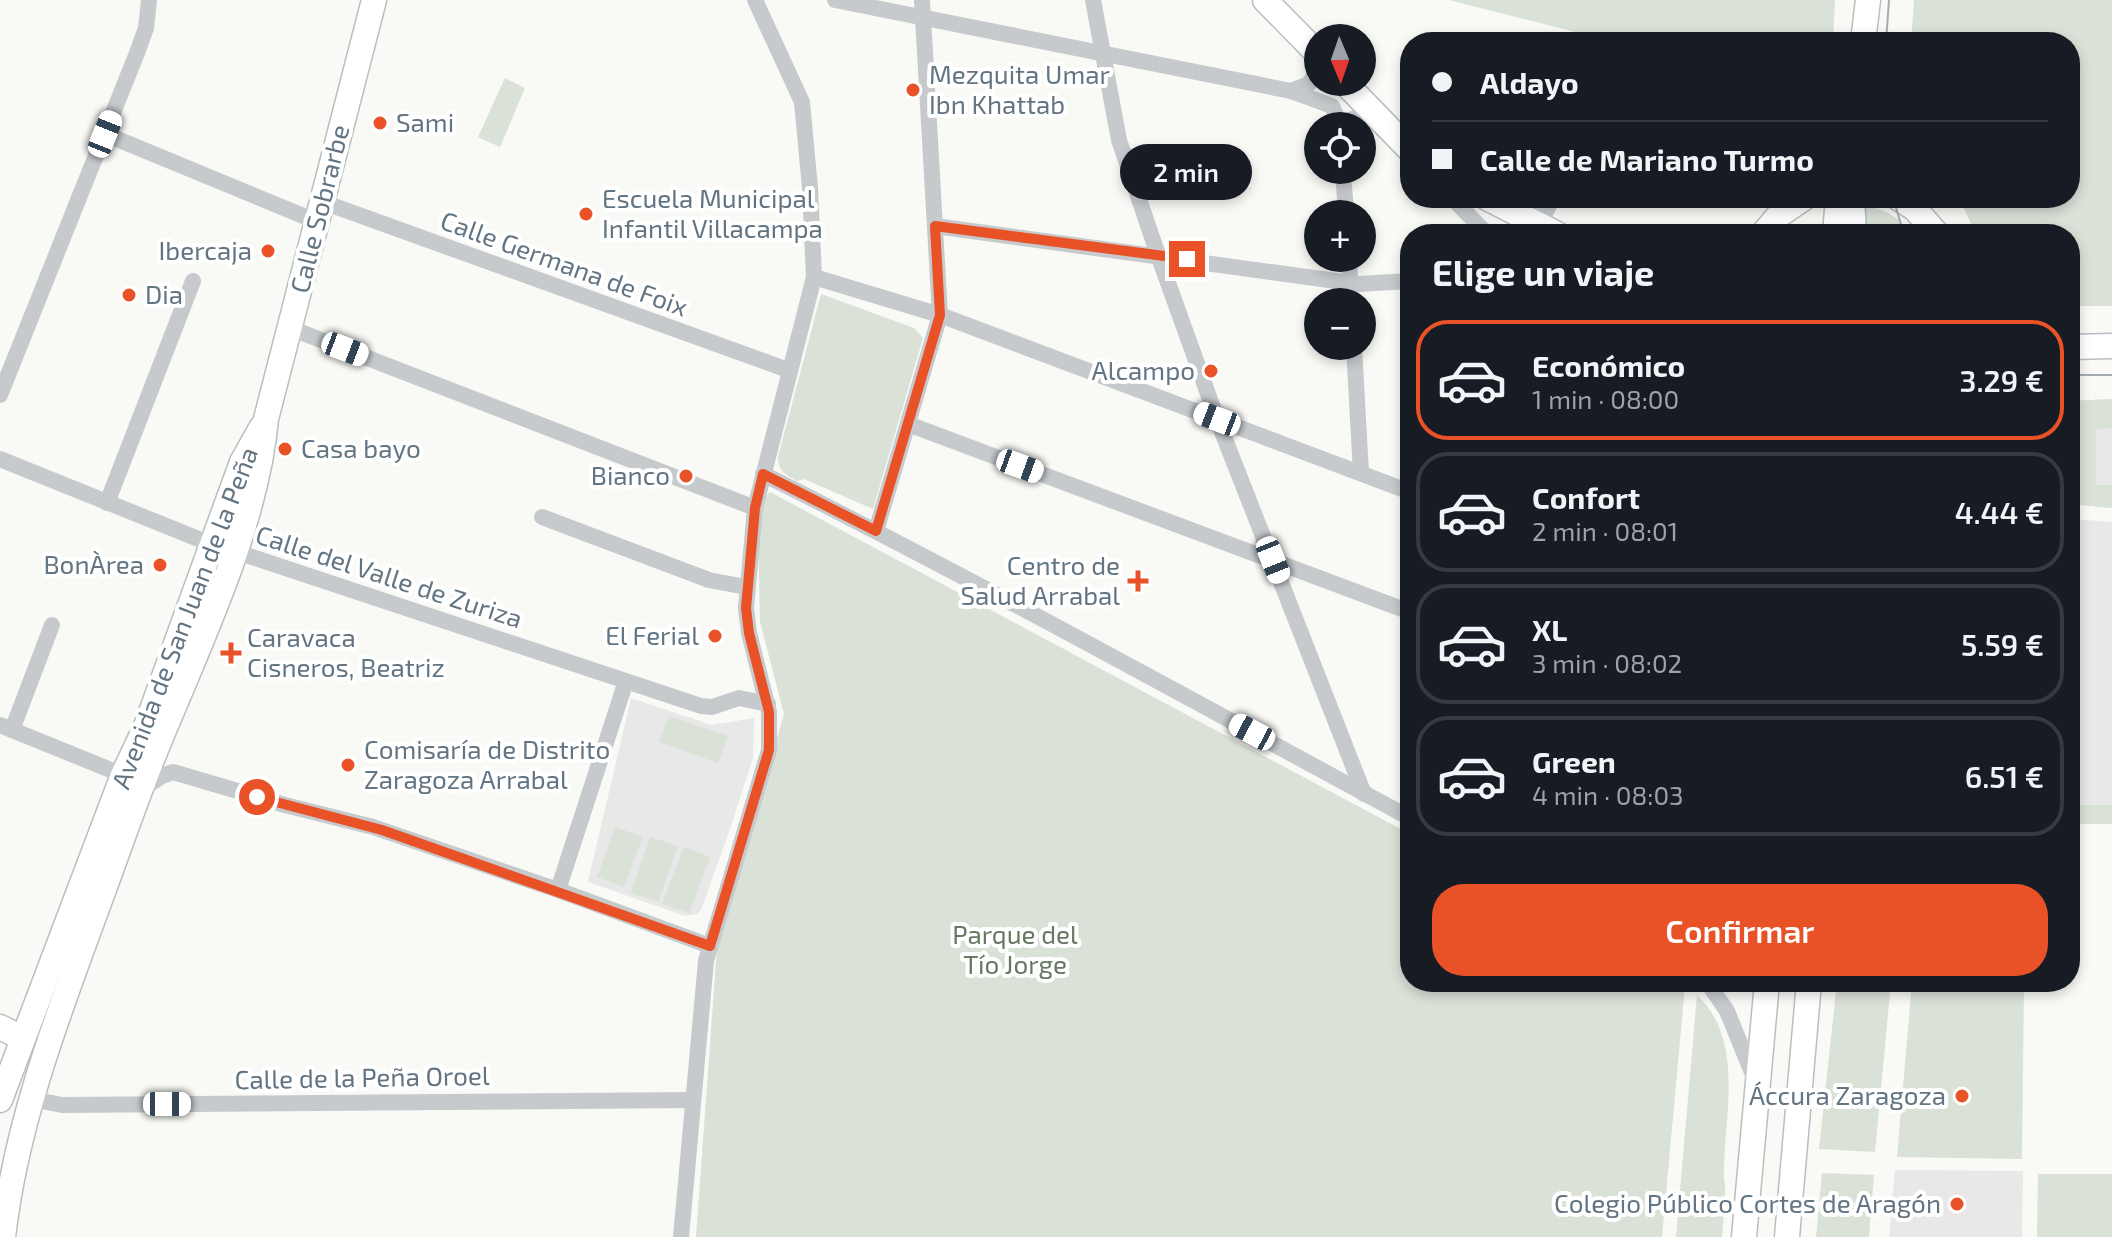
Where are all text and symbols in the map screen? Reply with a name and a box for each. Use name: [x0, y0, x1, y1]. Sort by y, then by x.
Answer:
north arrow: [1304, 24, 1376, 96]
map controls: [1304, 24, 1376, 360]
place label: Mezquita Umar Ibn Khattab: [929, 58, 1110, 119]
text: Aldayo: [1480, 64, 1579, 100]
marker: Mezquita Umar Ibn Khattab: [904, 81, 922, 99]
place label: Sami: [396, 106, 454, 137]
car: [85, 107, 125, 161]
button: locate: [1304, 112, 1376, 184]
marker: Sami: [371, 114, 389, 132]
street label: Calle Sobrarbe: [283, 121, 354, 296]
text: Calle de Mariano Turmo: [1480, 141, 1814, 177]
callout: 2 min: [1121, 143, 1253, 199]
text: 2 min: [1153, 156, 1219, 187]
place label: Escuela Municipal Infantil Villacampa: [602, 182, 823, 243]
button: +: [1304, 200, 1376, 272]
street label: Calle Germana de Foix: [437, 203, 692, 322]
marker: Escuela Municipal Infantil Villacampa: [577, 205, 595, 223]
place label: Ibercaja: [159, 234, 252, 265]
route end: [1169, 241, 1205, 277]
marker: Ibercaja: [259, 242, 277, 260]
text: Elige un viaje: [1432, 250, 1654, 293]
place label: Dia: [145, 278, 183, 309]
marker: Dia: [120, 286, 138, 304]
button: −: [1304, 288, 1376, 360]
car: [318, 329, 372, 369]
icon: car: [1436, 344, 1508, 416]
text: Económico: [1532, 347, 1685, 383]
place label: Alcampo: [1091, 354, 1195, 385]
marker: Alcampo: [1202, 362, 1220, 380]
text: 3.29 €: [1960, 362, 2044, 398]
text: 1 min · 08:00: [1532, 383, 1679, 414]
car: [1190, 399, 1244, 439]
place label: Casa bayo: [301, 432, 421, 463]
marker: Casa bayo: [276, 440, 294, 458]
street label: Avenida de San Juan de la Peña: [104, 442, 263, 793]
car: [993, 447, 1047, 485]
place label: Bianco: [591, 459, 670, 490]
marker: Bianco: [677, 467, 695, 485]
icon: car: [1436, 476, 1508, 548]
text: Confort: [1532, 479, 1640, 515]
text: 4.44 €: [1955, 494, 2044, 530]
text: 2 min · 08:01: [1532, 515, 1678, 546]
street label: Calle del Valle de Zuriza: [252, 518, 527, 633]
car: [1253, 533, 1293, 587]
place label: BonÀrea: [44, 548, 144, 579]
place label: Centro de Salud Arrabal: [960, 549, 1120, 610]
marker: BonÀrea: [151, 556, 169, 574]
marker: Centro de Salud Arrabal: [1127, 570, 1149, 592]
icon: car: [1436, 608, 1508, 680]
text: XL: [1532, 611, 1567, 647]
place label: El Ferial: [605, 619, 699, 650]
place label: Caravaca Cisneros, Beatriz: [247, 621, 445, 682]
text: 5.59 €: [1961, 626, 2044, 662]
marker: El Ferial: [706, 627, 724, 645]
marker: Caravaca Cisneros, Beatriz: [222, 644, 240, 662]
text: 3 min · 08:02: [1532, 647, 1682, 678]
car: [1225, 710, 1279, 754]
place label: Comisaría de Distrito Zaragoza Arrabal: [364, 733, 610, 794]
icon: car: [1436, 740, 1508, 812]
text: Green: [1532, 743, 1616, 779]
marker: Comisaría de Distrito Zaragoza Arrabal: [339, 756, 357, 774]
text: 6.51 €: [1965, 758, 2044, 794]
route start: [239, 779, 275, 815]
text: 4 min · 08:03: [1532, 779, 1684, 810]
button: Confirmar: [1432, 884, 2048, 976]
park label: Parque del Tío Jorge: [952, 918, 1078, 979]
street label: Calle de la Peña Oroel: [234, 1059, 490, 1094]
place label: Áccura Zaragoza: [1749, 1079, 1946, 1110]
marker: Áccura Zaragoza: [1953, 1087, 1971, 1105]
car: [143, 1092, 191, 1116]
place label: Colegio Público Cortes de Aragón: [1554, 1187, 1941, 1218]
marker: Colegio Público Cortes de Aragón: [1948, 1195, 1966, 1213]

